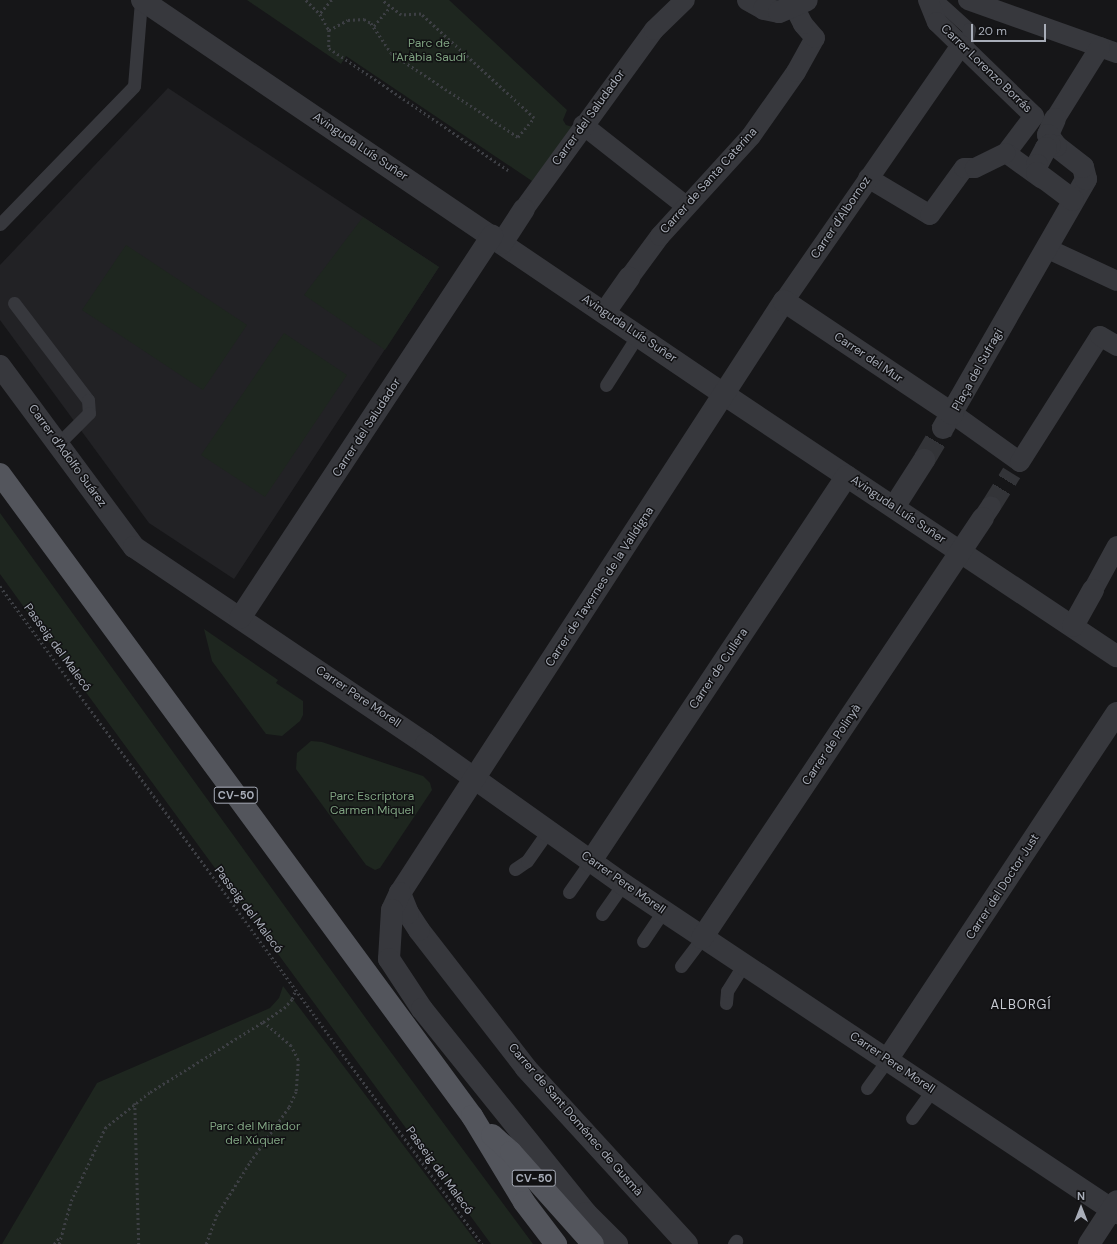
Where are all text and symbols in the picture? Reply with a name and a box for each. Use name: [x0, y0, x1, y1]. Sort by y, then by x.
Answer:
scale bar: [973, 16, 1048, 42]
street label: Carrer Lorenzo Borrás: [938, 22, 1034, 116]
text: 20 m: [978, 23, 1007, 39]
park label: Parc de l'Aràbia Saudí: [392, 37, 466, 65]
street label: Carrer del Saludador: [549, 67, 629, 169]
street label: Avinguda Luís Suñer: [310, 110, 410, 184]
street label: Carrer de Santa Caterina: [658, 125, 760, 237]
street label: Carrer d'Albornoz: [808, 174, 874, 262]
street label: Avinguda Luís Suñer: [579, 292, 679, 366]
street label: Plaça del Sufragi: [950, 327, 1006, 413]
street label: Carrer del Mur: [831, 330, 905, 386]
street label: Carrer del Saludador: [330, 376, 404, 480]
street label: Carrer d'Adolfo Suárez: [25, 402, 109, 510]
street label: Avinguda Luís Suñer: [848, 473, 948, 547]
street label: Carrer de Tavernes de la Valldigna: [543, 504, 657, 670]
street label: Passeig del Malecó: [20, 601, 94, 695]
street label: Carrer de Cullera: [687, 626, 751, 712]
street label: Carrer Pere Morell: [313, 663, 403, 731]
street label: Carrer de Polinyà: [800, 702, 864, 788]
road number: CV-50: [213, 786, 259, 804]
park label: Parc Escriptora Carmen Miquel: [330, 790, 414, 818]
street label: Carrer del Doctor Just: [963, 831, 1043, 943]
street label: Carrer Pere Morell: [578, 849, 668, 917]
street label: Passeig del Malecó: [211, 864, 285, 956]
district label: ALBORGÍ: [990, 997, 1052, 1013]
street label: Carrer Pere Morell: [847, 1029, 937, 1097]
street label: Carrer de Sant Doménec de Gusmà: [505, 1041, 645, 1199]
park label: Parc del Mirador del Xúquer: [210, 1120, 300, 1148]
street label: Passeig del Malecó: [402, 1124, 476, 1218]
road number: CV-50: [511, 1169, 557, 1187]
north arrow: [1061, 1188, 1101, 1228]
text: N: [1077, 1189, 1085, 1203]

